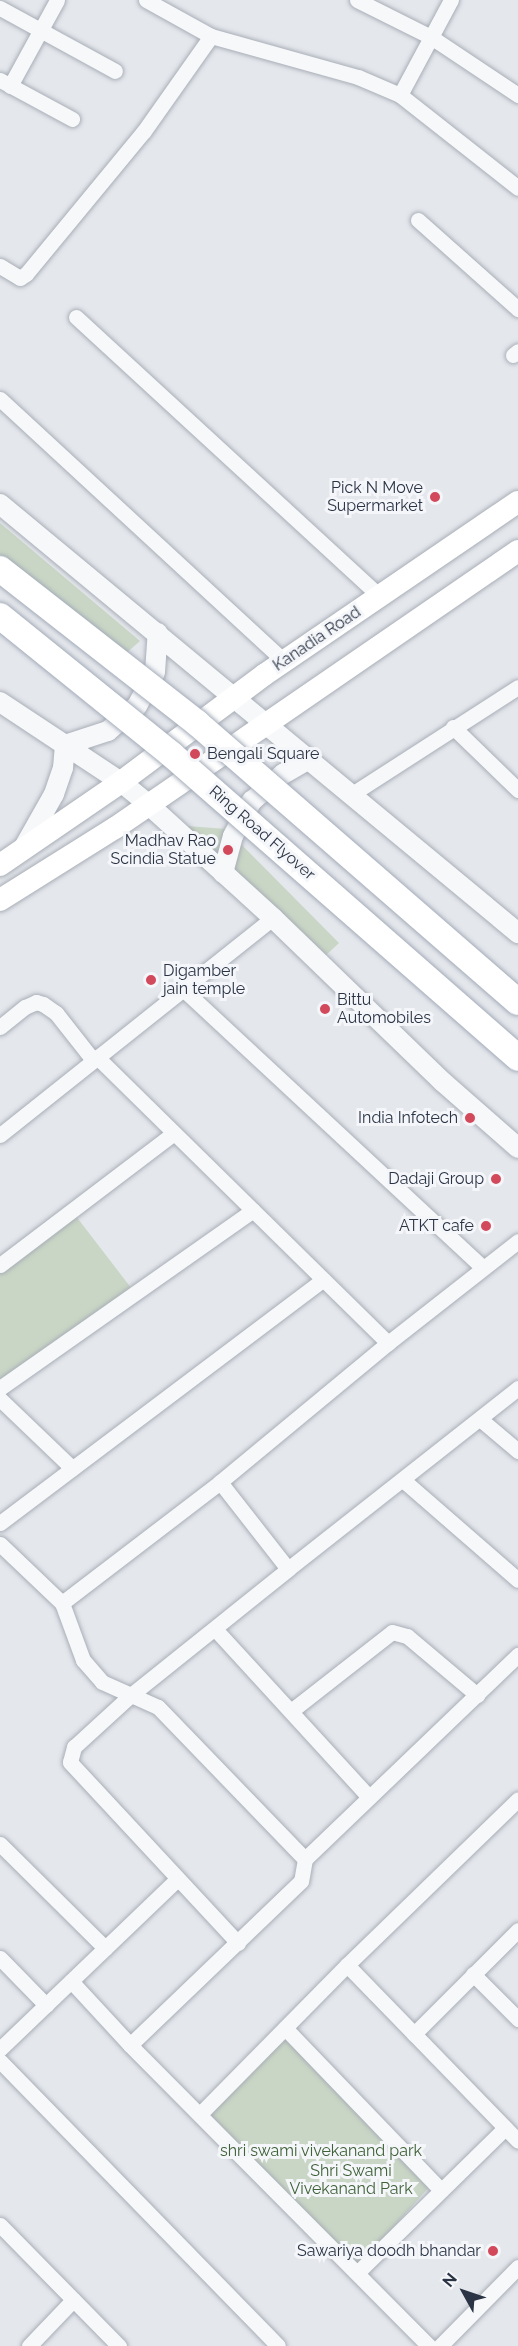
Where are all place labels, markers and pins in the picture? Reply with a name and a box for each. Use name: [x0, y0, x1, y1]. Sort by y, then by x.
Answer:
place label: Pick N Move Supermarket: [327, 478, 423, 516]
marker: Pick N Move Supermarket: [428, 490, 442, 504]
place label: Bengali Square: [207, 744, 319, 764]
marker: Bengali Square: [188, 747, 202, 761]
place label: Madhav Rao Scindia Statue: [111, 831, 216, 869]
marker: Madhav Rao Scindia Statue: [221, 843, 235, 857]
place label: Digamber jain temple: [163, 961, 245, 999]
marker: Digamber jain temple: [144, 973, 158, 987]
place label: Bittu Automobiles: [337, 990, 431, 1028]
marker: Bittu Automobiles: [318, 1002, 332, 1016]
place label: India Infotech: [358, 1108, 458, 1128]
marker: India Infotech: [463, 1111, 477, 1125]
place label: Dadaji Group: [388, 1169, 484, 1189]
marker: Dadaji Group: [489, 1172, 503, 1186]
place label: ATKT cafe: [399, 1216, 474, 1236]
marker: ATKT cafe: [479, 1219, 493, 1233]
place label: Sawariya doodh bhandar: [297, 2241, 481, 2261]
marker: Sawariya doodh bhandar: [486, 2244, 500, 2258]

